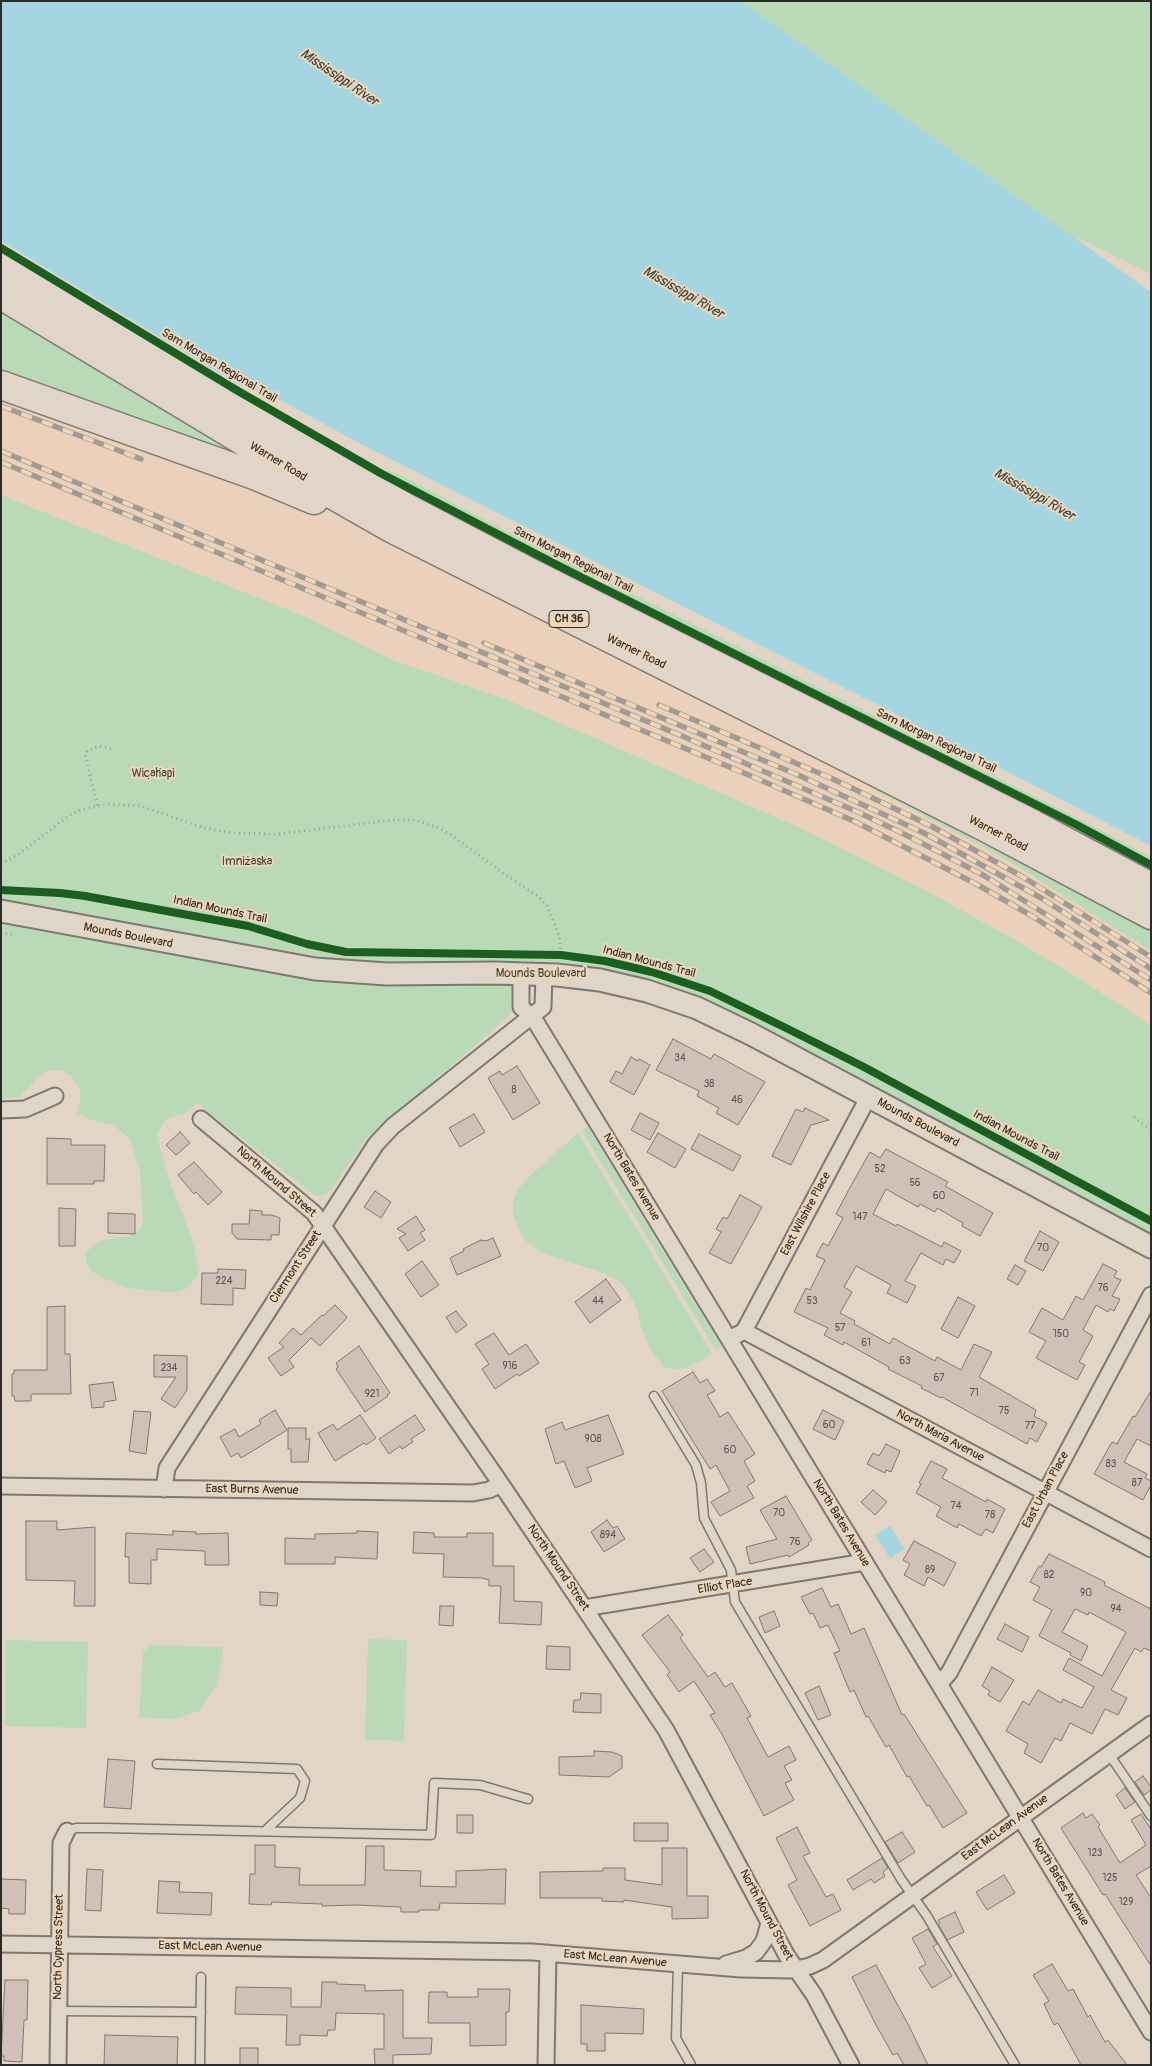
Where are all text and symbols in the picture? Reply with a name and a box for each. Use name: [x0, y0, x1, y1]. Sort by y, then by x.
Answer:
water label: Mississippi River: [297, 46, 381, 110]
water label: Mississippi River: [640, 263, 726, 323]
street label: Sam Morgan Regional Trail: [159, 326, 279, 406]
street label: Warner Road: [247, 439, 309, 485]
water label: Mississippi River: [991, 465, 1077, 525]
street label: Sam Morgan Regional Trail: [511, 524, 635, 596]
road number: CH 36: [549, 610, 589, 628]
street label: Warner Road: [604, 631, 668, 673]
street label: Sam Morgan Regional Trail: [873, 706, 999, 776]
park label: Wic̣aḣapi: [131, 767, 175, 781]
street label: Warner Road: [966, 813, 1030, 855]
park label: Imniżaska: [222, 855, 272, 869]
street label: Indian Mounds Trail: [172, 893, 268, 927]
street label: Mounds Boulevard: [82, 920, 174, 952]
street label: Indian Mounds Trail: [601, 943, 697, 981]
park label: Mounds Boulevard: [496, 967, 586, 981]
house number: 34: [674, 1052, 686, 1064]
house number: 38: [704, 1078, 714, 1090]
house number: 8: [511, 1084, 517, 1096]
house number: 46: [731, 1094, 743, 1106]
street label: Mounds Boulevard: [875, 1095, 961, 1151]
street label: Indian Mounds Trail: [970, 1107, 1062, 1165]
street label: North Bates Avenue: [599, 1131, 663, 1223]
street label: North Mound Street: [233, 1143, 319, 1221]
house number: 52: [874, 1163, 886, 1175]
street label: East Wilshire Place: [778, 1170, 834, 1258]
house number: 56: [909, 1177, 921, 1189]
house number: 60: [933, 1190, 945, 1202]
house number: 147: [853, 1211, 867, 1223]
street label: Clermont Street: [267, 1228, 325, 1306]
house number: 70: [1037, 1242, 1049, 1254]
house number: 224: [216, 1275, 232, 1287]
house number: 76: [1097, 1282, 1109, 1294]
house number: 44: [592, 1295, 604, 1307]
house number: 53: [807, 1295, 817, 1307]
house number: 57: [835, 1322, 845, 1334]
house number: 150: [1053, 1328, 1069, 1340]
house number: 61: [861, 1337, 871, 1349]
house number: 63: [899, 1355, 911, 1367]
house number: 916: [503, 1360, 517, 1372]
house number: 234: [161, 1362, 177, 1374]
house number: 67: [933, 1372, 945, 1384]
house number: 71: [969, 1387, 979, 1399]
house number: 921: [365, 1388, 379, 1400]
house number: 75: [999, 1405, 1009, 1417]
street label: North Maria Avenue: [894, 1407, 986, 1465]
house number: 60: [823, 1419, 835, 1431]
house number: 77: [1025, 1420, 1035, 1432]
house number: 908: [584, 1433, 602, 1445]
house number: 60: [724, 1444, 736, 1456]
street label: East Urban Place: [1020, 1449, 1072, 1531]
house number: 83: [1106, 1458, 1116, 1470]
street label: North Bates Avenue: [809, 1477, 873, 1569]
house number: 87: [1132, 1477, 1142, 1489]
street label: East Burns Avenue: [205, 1482, 299, 1498]
house number: 74: [950, 1500, 962, 1512]
house number: 70: [773, 1507, 785, 1519]
house number: 78: [985, 1509, 995, 1521]
street label: North Mound Street: [524, 1522, 592, 1614]
house number: 894: [600, 1529, 616, 1541]
house number: 76: [789, 1536, 801, 1548]
house number: 89: [925, 1564, 935, 1576]
house number: 82: [1044, 1569, 1054, 1581]
street label: Elliot Place: [697, 1575, 753, 1597]
house number: 90: [1080, 1587, 1092, 1599]
house number: 94: [1111, 1603, 1121, 1615]
street label: East McLean Avenue: [959, 1792, 1051, 1864]
street label: North Bates Avenue: [1028, 1836, 1092, 1928]
house number: 123: [1088, 1847, 1102, 1859]
street label: North Mound Street: [736, 1867, 796, 1963]
house number: 125: [1103, 1872, 1117, 1884]
street label: North Cypress Street: [51, 1894, 67, 2000]
house number: 129: [1119, 1896, 1133, 1908]
street label: East McLean Avenue: [158, 1939, 262, 1955]
street label: East McLean Avenue: [563, 1947, 667, 1971]

